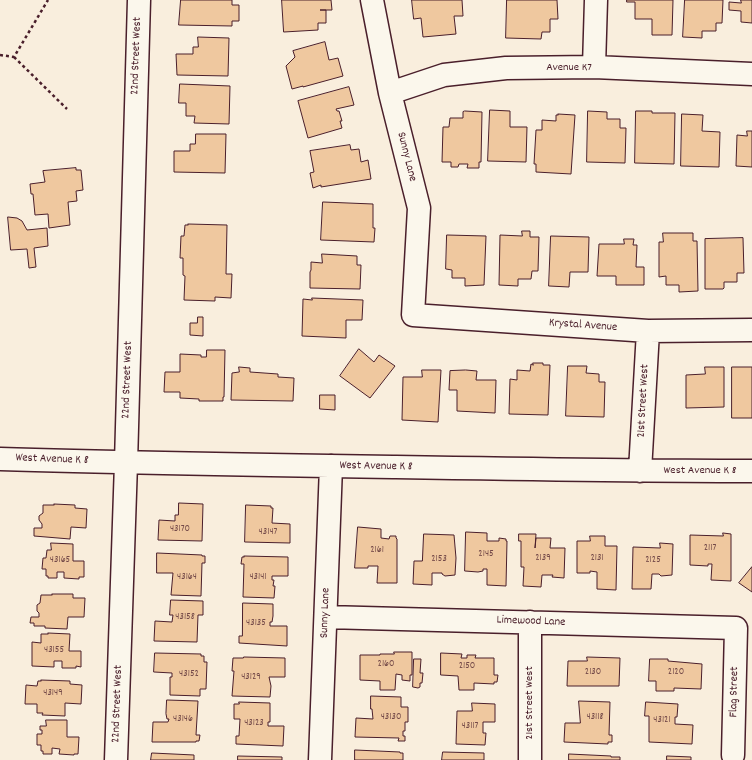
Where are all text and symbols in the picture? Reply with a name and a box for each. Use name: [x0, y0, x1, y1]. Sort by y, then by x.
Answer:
street label: 22nd Street West: [128, 17, 146, 95]
street label: Avenue K7: [546, 61, 592, 75]
street label: Sunny Lane: [393, 131, 419, 183]
street label: Krystal Avenue: [548, 316, 618, 336]
street label: 22nd Street West: [119, 341, 137, 419]
street label: 21st Street West: [635, 364, 653, 438]
street label: West Avenue K 8: [15, 452, 89, 468]
street label: West Avenue K 8: [339, 459, 413, 475]
street label: West Avenue K 8: [663, 464, 737, 478]
house number: 43170: [170, 524, 190, 536]
house number: 43147: [259, 527, 277, 539]
house number: 2117: [704, 543, 716, 555]
house number: 2161: [370, 545, 384, 557]
house number: 2145: [478, 549, 494, 561]
house number: 2139: [535, 553, 551, 565]
house number: 2131: [590, 553, 604, 565]
house number: 2153: [431, 554, 447, 566]
house number: 43165: [50, 555, 70, 567]
house number: 2125: [645, 555, 661, 567]
house number: 43164: [177, 572, 197, 584]
house number: 43141: [249, 572, 267, 584]
street label: Sunny Lane: [318, 588, 334, 638]
house number: 43158: [175, 612, 195, 624]
street label: Limewood Lane: [496, 614, 566, 630]
house number: 43135: [246, 618, 266, 630]
house number: 43155: [44, 645, 64, 657]
house number: 2160: [378, 659, 394, 671]
house number: 2150: [459, 661, 475, 673]
street label: 22nd Street West: [109, 665, 127, 743]
street label: 21st Street West: [523, 666, 537, 740]
street label: Flag Street: [727, 666, 743, 718]
house number: 2130: [585, 667, 601, 679]
house number: 2120: [668, 667, 684, 679]
house number: 43152: [179, 669, 199, 681]
house number: 43129: [241, 672, 261, 684]
house number: 43149: [43, 688, 63, 700]
house number: 43130: [381, 712, 401, 724]
house number: 43118: [587, 712, 603, 724]
house number: 43146: [173, 714, 193, 726]
house number: 43121: [653, 715, 671, 727]
house number: 43123: [244, 718, 264, 730]
house number: 43117: [462, 721, 478, 733]

